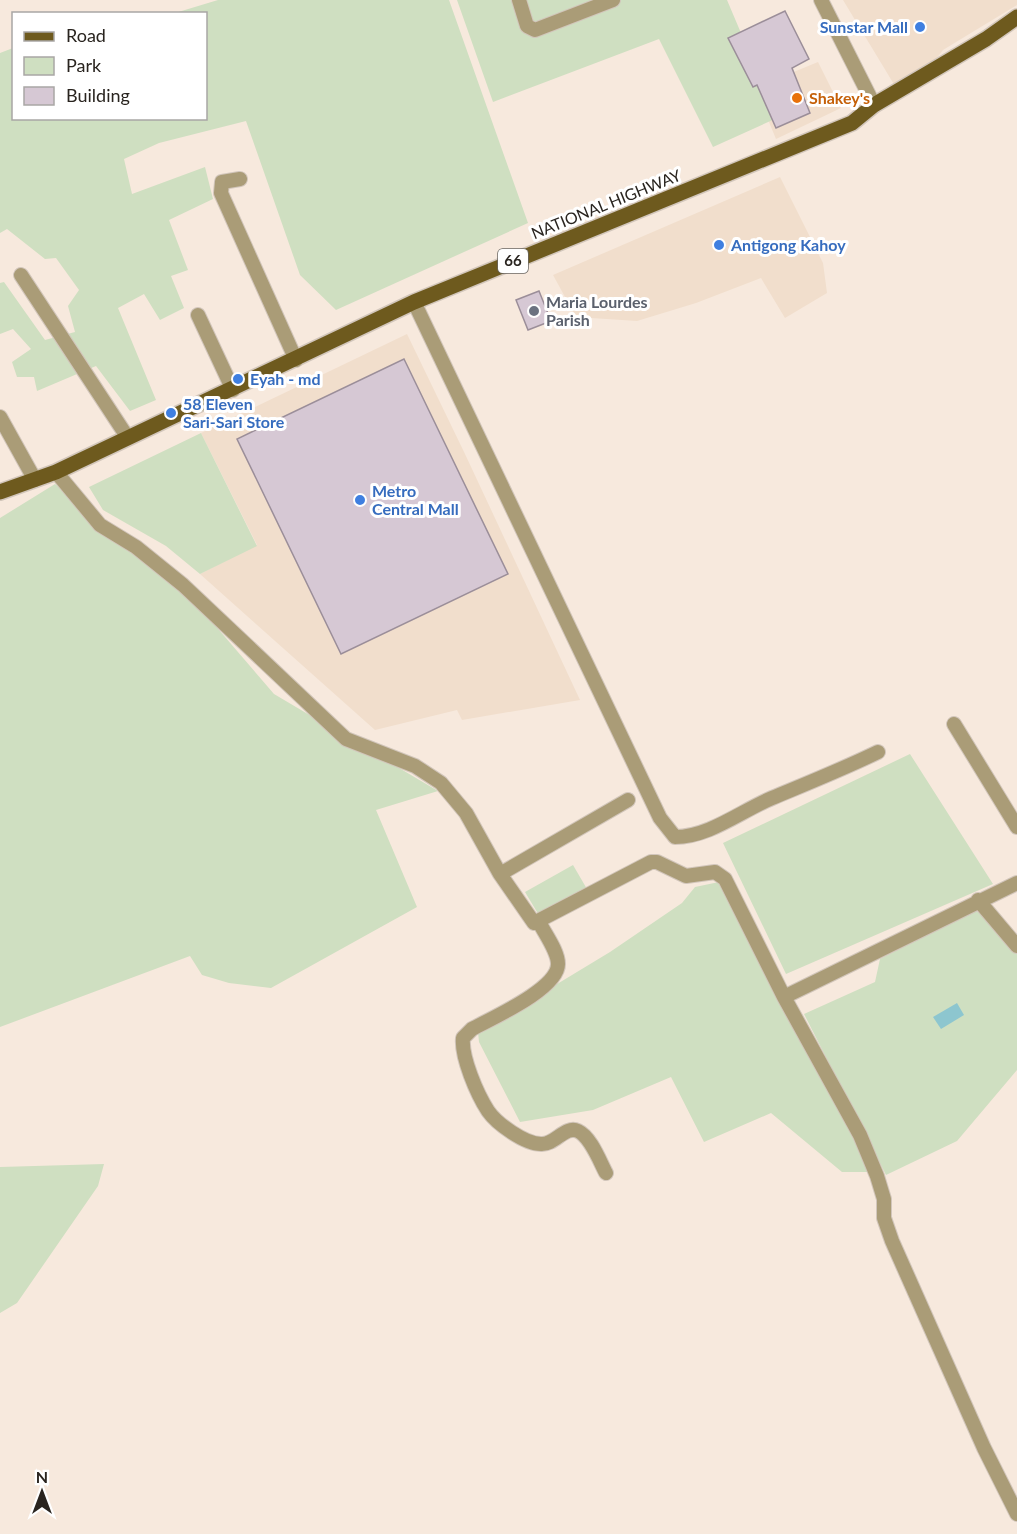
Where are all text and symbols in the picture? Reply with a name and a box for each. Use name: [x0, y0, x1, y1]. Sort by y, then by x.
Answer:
legend: [12, 12, 207, 120]
place label: Sunstar Mall: [820, 17, 908, 36]
marker: Sunstar Mall: [913, 20, 927, 34]
text: Road: [66, 24, 106, 46]
text: Park: [66, 54, 102, 76]
text: Building: [66, 84, 130, 106]
place label: Shakey's: [809, 88, 870, 107]
marker: Shakey's: [790, 91, 804, 105]
street label: NATIONAL HIGHWAY: [528, 165, 683, 242]
place label: Antigong Kahoy: [730, 235, 846, 254]
marker: Antigong Kahoy: [712, 238, 726, 252]
road number: 66: [498, 249, 528, 273]
place label: Maria Lourdes Parish: [546, 292, 648, 329]
marker: Maria Lourdes Parish: [527, 304, 541, 318]
place label: Eyah - md: [250, 369, 321, 388]
marker: Eyah - md: [231, 372, 245, 386]
place label: 58 Eleven Sari-Sari Store: [183, 394, 285, 431]
marker: 58 Eleven Sari-Sari Store: [164, 406, 178, 420]
place label: Metro Central Mall: [372, 481, 459, 518]
marker: Metro Central Mall: [353, 493, 367, 507]
north arrow: [12, 1462, 72, 1522]
text: N: [36, 1467, 48, 1486]

